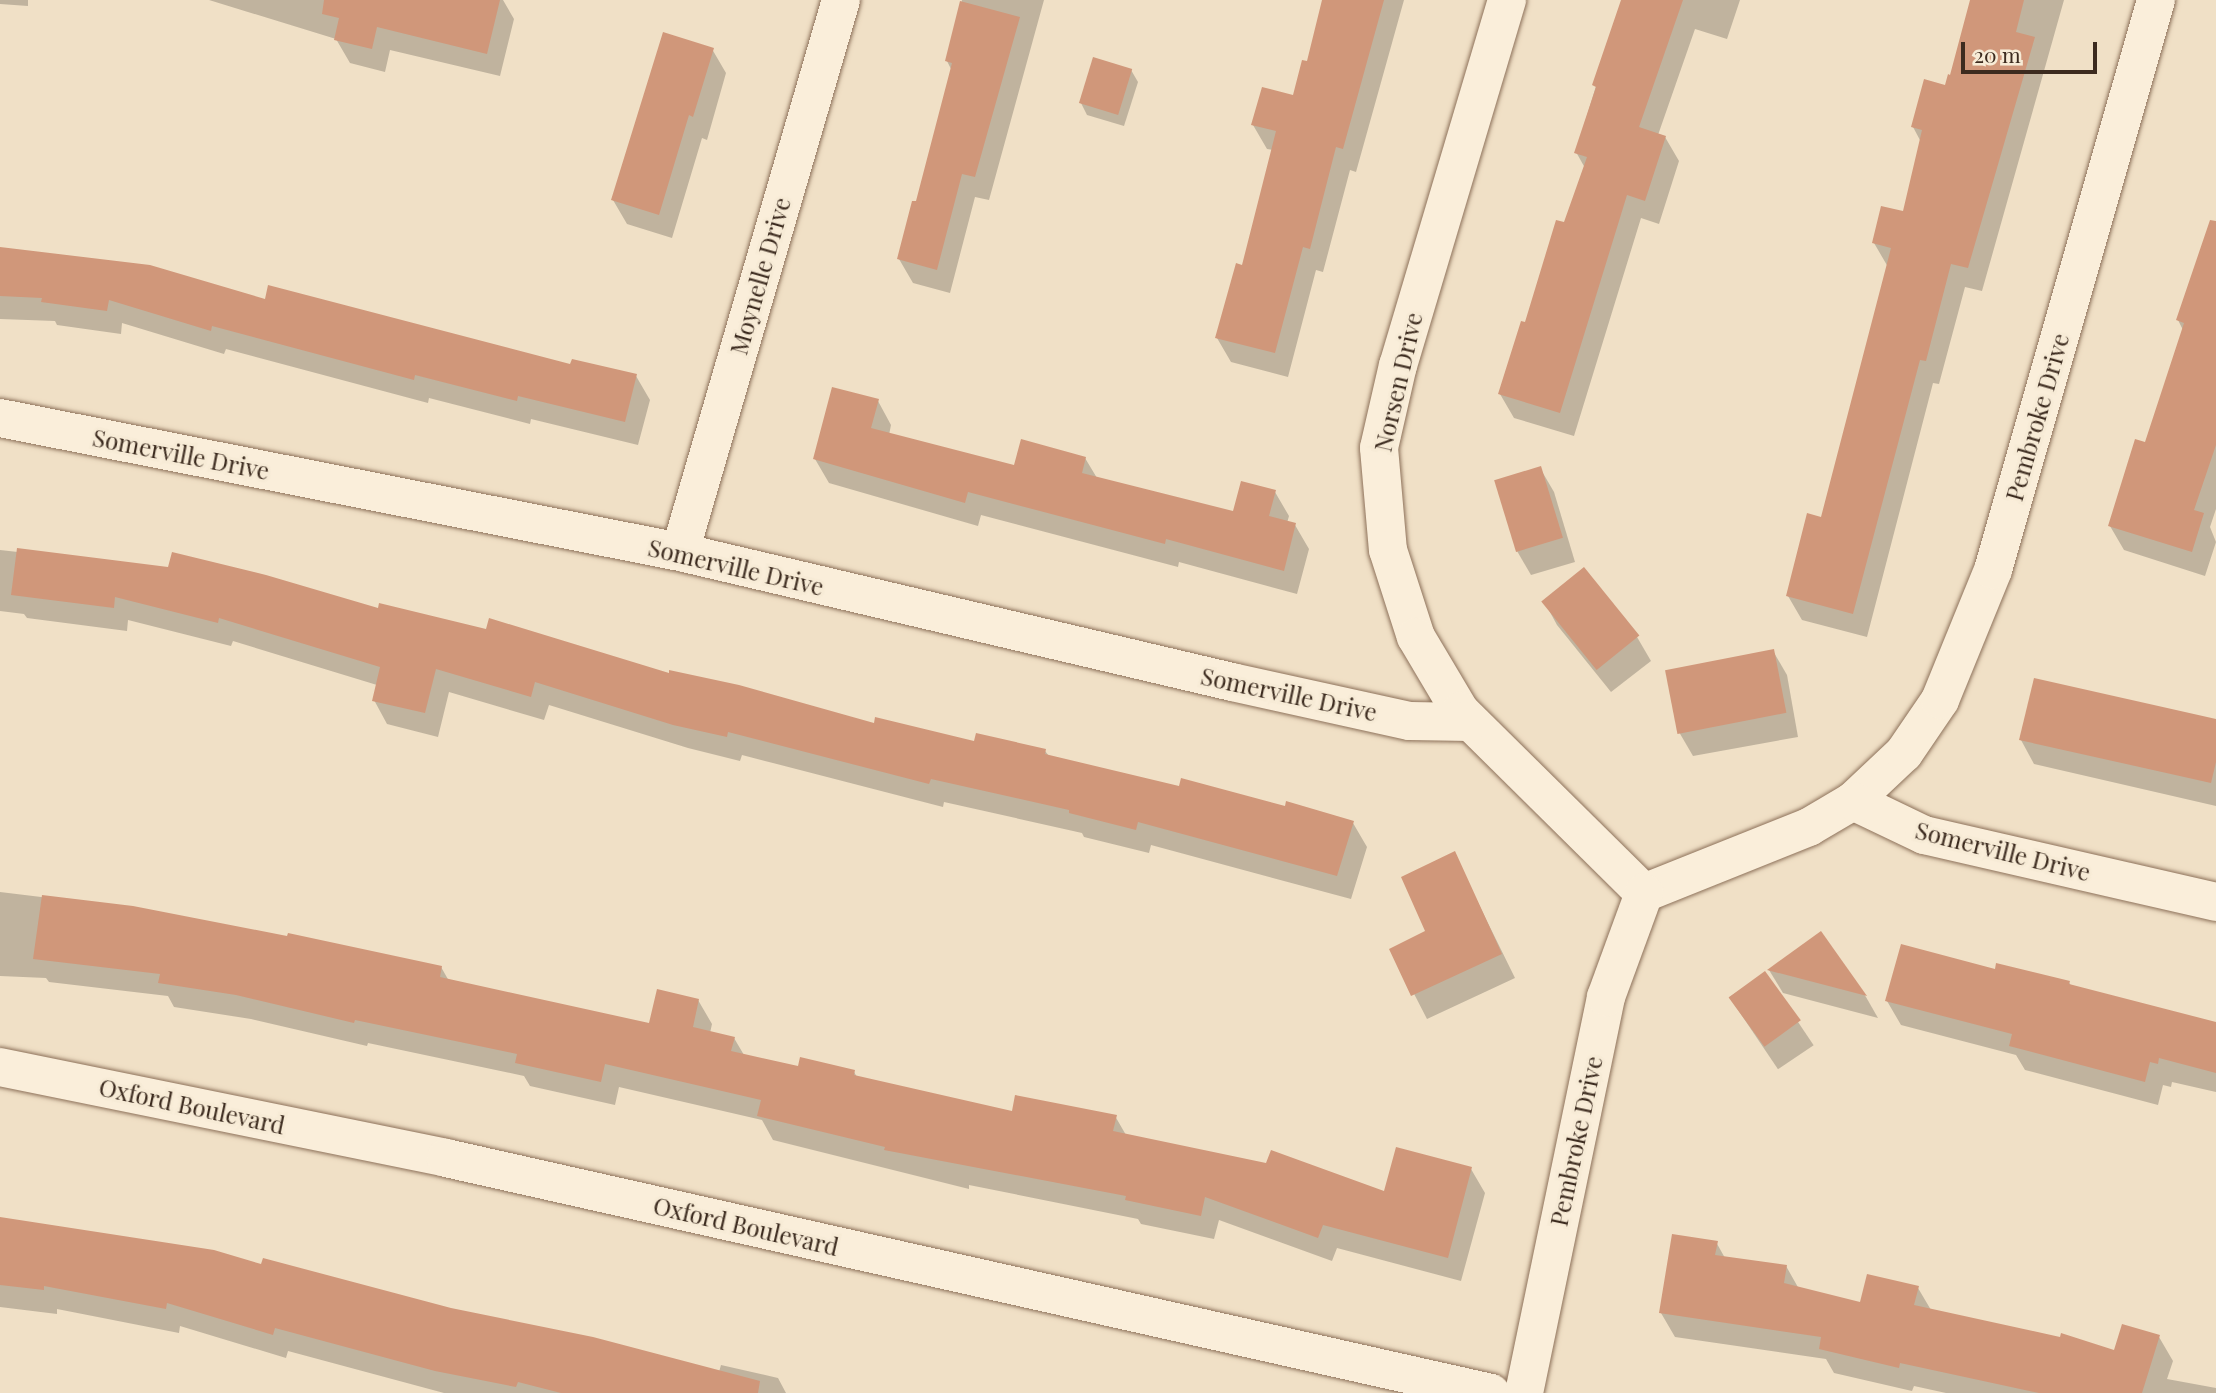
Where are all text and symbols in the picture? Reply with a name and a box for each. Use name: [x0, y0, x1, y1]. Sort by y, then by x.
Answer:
scale bar: [1964, 28, 2100, 72]
text: 20 m: [1974, 40, 2021, 68]
street label: Moynelle Drive: [724, 194, 796, 358]
street label: Norsen Drive: [1368, 309, 1428, 455]
street label: Pembroke Drive: [1999, 330, 2075, 504]
street label: Somerville Drive: [90, 423, 272, 485]
street label: Somerville Drive: [645, 533, 827, 601]
street label: Somerville Drive: [1198, 661, 1380, 727]
street label: Somerville Drive: [1913, 815, 2093, 887]
street label: Pembroke Drive: [1544, 1053, 1608, 1229]
street label: Oxford Boulevard: [97, 1072, 287, 1140]
street label: Oxford Boulevard: [651, 1191, 841, 1261]

